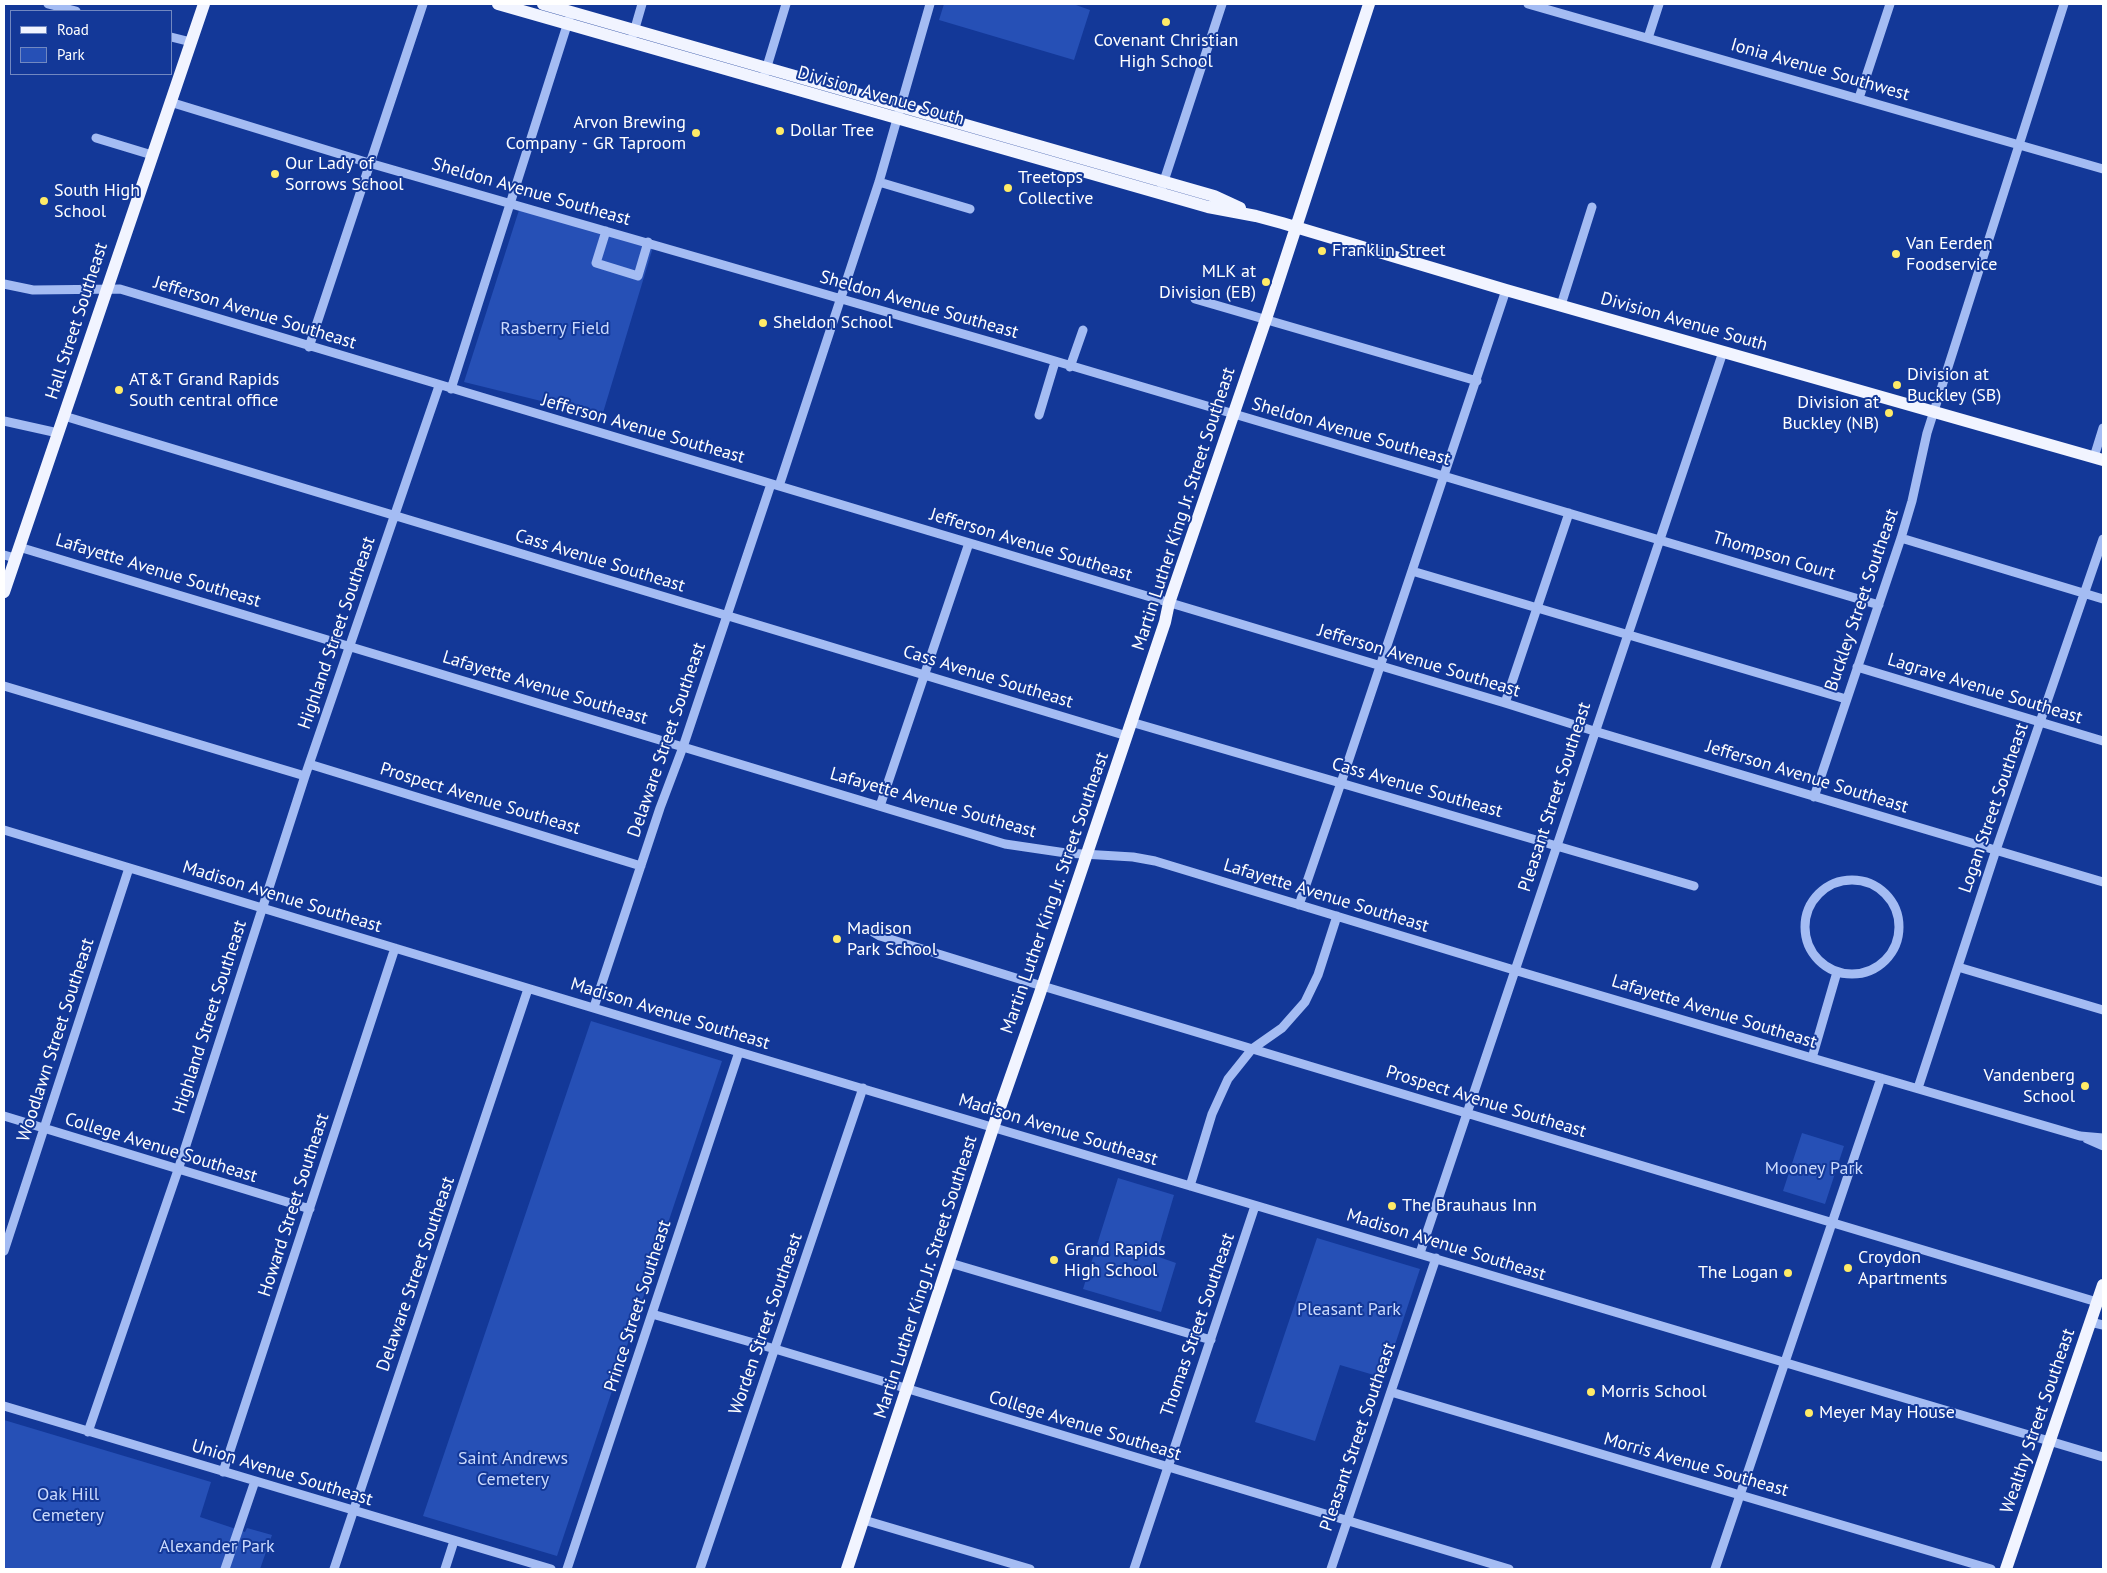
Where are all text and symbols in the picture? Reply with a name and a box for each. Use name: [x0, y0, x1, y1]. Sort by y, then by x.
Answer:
legend: [10, 10, 172, 75]
marker: Covenant Christian High School: [1160, 16, 1172, 28]
text: Road: [57, 20, 89, 39]
place label: Covenant Christian High School: [1094, 30, 1238, 72]
street label: Ionia Avenue Southwest: [1728, 34, 1912, 106]
text: Park: [57, 45, 85, 64]
street label: Division Avenue South: [795, 62, 967, 130]
place label: Arvon Brewing Company - GR Taproom: [506, 112, 686, 154]
place label: Dollar Tree: [790, 120, 874, 142]
marker: Dollar Tree: [774, 125, 786, 137]
marker: Arvon Brewing Company - GR Taproom: [690, 127, 702, 139]
place label: Our Lady of Sorrows School: [285, 153, 404, 195]
street label: Sheldon Avenue Southeast: [429, 153, 633, 231]
place label: Treetops Collective: [1018, 167, 1093, 210]
marker: Our Lady of Sorrows School: [269, 168, 281, 180]
place label: South High School: [54, 180, 140, 222]
marker: Treetops Collective: [1002, 182, 1014, 194]
marker: South High School: [38, 195, 50, 207]
place label: Van Eerden Foodservice: [1906, 233, 1997, 276]
street label: Hall Street Southeast: [41, 240, 113, 402]
place label: Franklin Street: [1332, 240, 1446, 262]
marker: Franklin Street: [1316, 245, 1328, 257]
marker: Van Eerden Foodservice: [1890, 248, 1902, 260]
place label: MLK at Division (EB): [1159, 261, 1256, 304]
street label: Sheldon Avenue Southeast: [817, 266, 1021, 344]
street label: Jefferson Avenue Southeast: [151, 272, 359, 354]
marker: MLK at Division (EB): [1260, 276, 1272, 288]
street label: Division Avenue South: [1598, 288, 1770, 356]
place label: Sheldon School: [773, 312, 893, 334]
marker: Sheldon School: [757, 317, 769, 329]
park label: Rasberry Field: [500, 318, 610, 340]
place label: Division at Buckley (SB): [1907, 364, 2001, 406]
street label: Martin Luther King Jr. Street Southeast: [1128, 365, 1240, 653]
place label: AT&T Grand Rapids South central office: [129, 369, 279, 412]
marker: Division at Buckley (SB): [1891, 379, 1903, 391]
marker: AT&T Grand Rapids South central office: [113, 384, 125, 396]
street label: Jefferson Avenue Southeast: [539, 390, 747, 468]
place label: Division at Buckley (NB): [1782, 392, 1879, 434]
street label: Sheldon Avenue Southeast: [1249, 393, 1453, 471]
marker: Division at Buckley (NB): [1883, 407, 1895, 419]
street label: Jefferson Avenue Southeast: [927, 504, 1135, 586]
street label: Buckley Street Southeast: [1821, 506, 1903, 694]
street label: Cass Avenue Southeast: [512, 525, 688, 597]
street label: Thompson Court: [1710, 527, 1838, 585]
street label: Lafayette Avenue Southeast: [53, 529, 263, 613]
street label: Highland Street Southeast: [294, 534, 380, 732]
street label: Jefferson Avenue Southeast: [1315, 620, 1523, 702]
street label: Delaware Street Southeast: [623, 640, 711, 840]
street label: Cass Avenue Southeast: [900, 641, 1076, 713]
street label: Lafayette Avenue Southeast: [440, 646, 650, 730]
street label: Lagrave Avenue Southeast: [1885, 649, 2085, 729]
street label: Pleasant Street Southeast: [1514, 699, 1596, 895]
street label: Logan Street Southeast: [1955, 720, 2033, 896]
street label: Jefferson Avenue Southeast: [1703, 736, 1911, 818]
street label: Martin Luther King Jr. Street Southeast: [997, 749, 1113, 1037]
street label: Cass Avenue Southeast: [1329, 753, 1505, 823]
street label: Prospect Avenue Southeast: [377, 758, 583, 840]
street label: Lafayette Avenue Southeast: [827, 763, 1039, 843]
street label: Lafayette Avenue Southeast: [1221, 854, 1431, 938]
street label: Madison Avenue Southeast: [180, 856, 384, 938]
street label: Highland Street Southeast: [168, 917, 252, 1117]
place label: Madison Park School: [847, 918, 937, 961]
marker: Madison Park School: [831, 933, 843, 945]
street label: Woodlawn Street Southeast: [13, 936, 99, 1144]
street label: Lafayette Avenue Southeast: [1609, 970, 1819, 1054]
street label: Madison Avenue Southeast: [568, 973, 772, 1055]
street label: Prospect Avenue Southeast: [1383, 1061, 1589, 1143]
place label: Vandenberg School: [1984, 1065, 2075, 1108]
marker: Vandenberg School: [2079, 1080, 2091, 1092]
street label: Madison Avenue Southeast: [956, 1089, 1160, 1171]
street label: College Avenue Southeast: [62, 1108, 260, 1188]
street label: Howard Street Southeast: [254, 1111, 334, 1299]
street label: Martin Luther King Jr. Street Southeast: [870, 1133, 982, 1421]
park label: Mooney Park: [1765, 1158, 1863, 1180]
street label: Delaware Street Southeast: [372, 1174, 460, 1374]
place label: The Brauhaus Inn: [1402, 1195, 1537, 1217]
marker: The Brauhaus Inn: [1386, 1200, 1398, 1212]
street label: Madison Avenue Southeast: [1344, 1204, 1548, 1286]
street label: Prince Street Southeast: [600, 1217, 676, 1395]
street label: Worden Street Southeast: [725, 1230, 807, 1418]
street label: Thomas Street Southeast: [1156, 1230, 1240, 1420]
place label: Grand Rapids High School: [1064, 1239, 1166, 1282]
place label: Croydon Apartments: [1858, 1247, 1947, 1290]
marker: Grand Rapids High School: [1048, 1254, 1060, 1266]
place label: The Logan: [1698, 1262, 1778, 1284]
marker: Croydon Apartments: [1842, 1262, 1854, 1274]
marker: The Logan: [1782, 1267, 1794, 1279]
park label: Pleasant Park: [1297, 1299, 1401, 1321]
street label: Wealthy Street Southeast: [1996, 1326, 2080, 1516]
street label: Pleasant Street Southeast: [1316, 1340, 1400, 1534]
place label: Morris School: [1601, 1381, 1706, 1403]
street label: College Avenue Southeast: [986, 1386, 1184, 1466]
marker: Morris School: [1585, 1386, 1597, 1398]
place label: Meyer May House: [1819, 1402, 1955, 1424]
marker: Meyer May House: [1803, 1407, 1815, 1419]
street label: Morris Avenue Southeast: [1601, 1428, 1791, 1502]
street label: Union Avenue Southeast: [189, 1435, 375, 1511]
park label: Saint Andrews Cemetery: [458, 1448, 568, 1490]
park label: Oak Hill Cemetery: [32, 1484, 104, 1526]
park label: Alexander Park: [159, 1536, 275, 1558]

